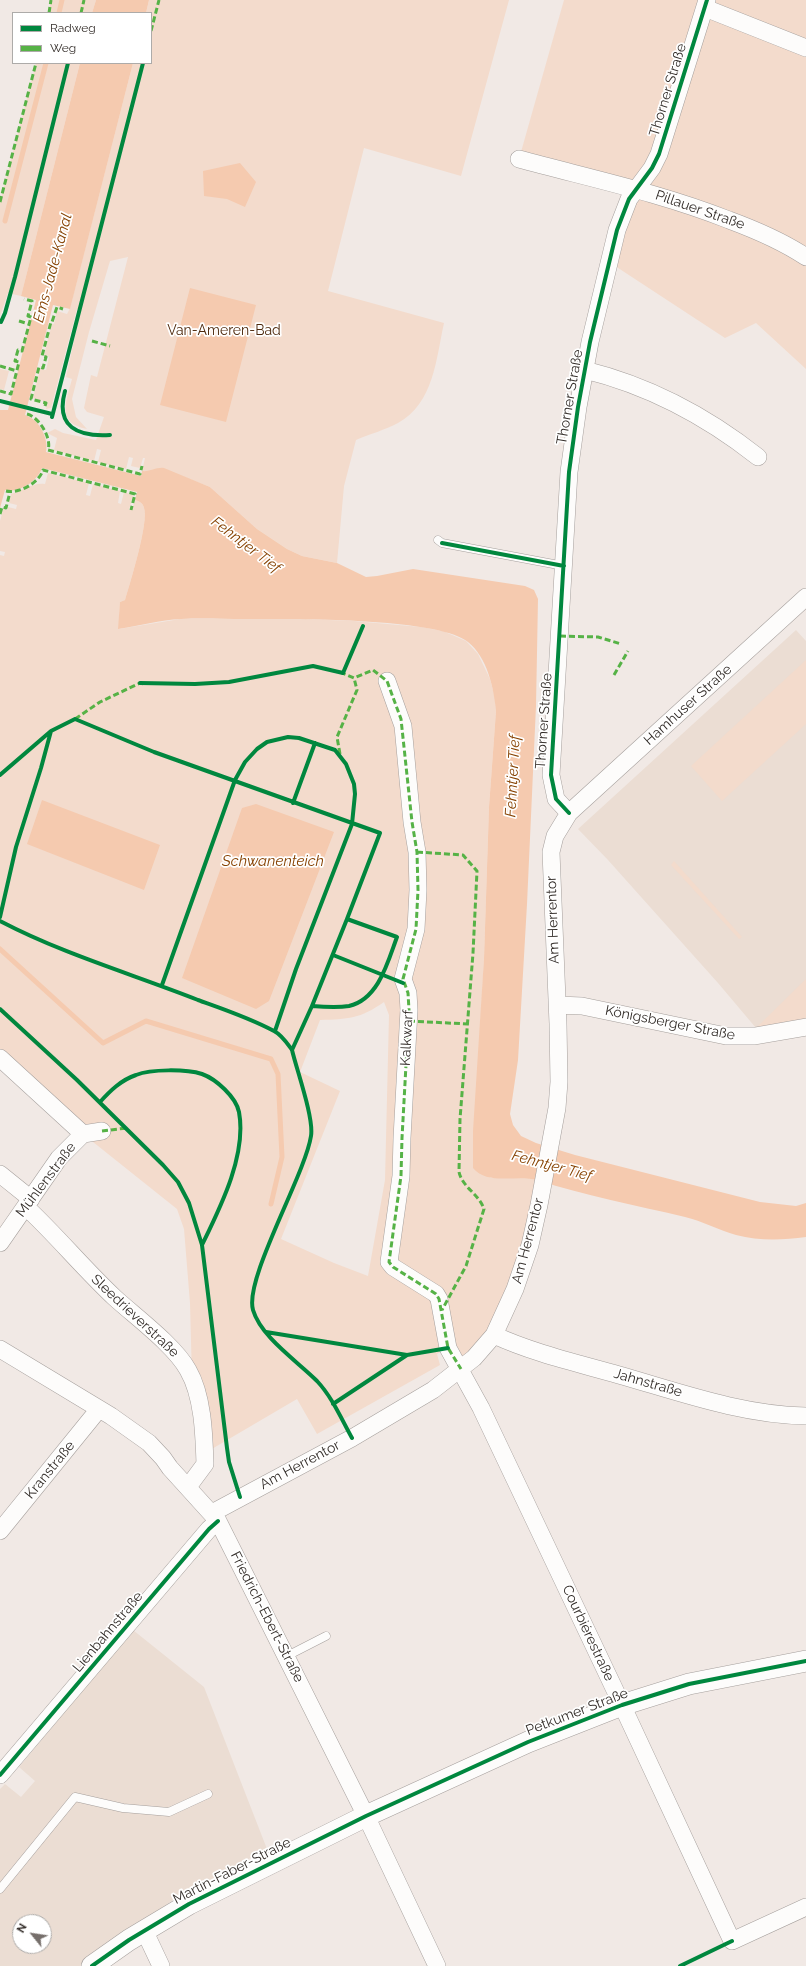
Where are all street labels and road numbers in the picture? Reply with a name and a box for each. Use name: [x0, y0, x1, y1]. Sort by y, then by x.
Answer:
street label: Thorner Straße: [646, 41, 690, 139]
street label: Pillauer Straße: [653, 187, 747, 233]
street label: Thorner Straße: [553, 348, 587, 446]
street label: Hamhuser Straße: [641, 661, 735, 749]
street label: Thorner Straße: [532, 672, 556, 770]
street label: Am Herrentor: [543, 876, 563, 964]
street label: Königsberger Straße: [604, 1002, 736, 1044]
street label: Kalkwarf: [397, 1009, 417, 1067]
street label: Mühlenstraße: [13, 1139, 79, 1221]
street label: Am Herrentor: [508, 1196, 548, 1286]
street label: Sleedrieverstraße: [88, 1271, 182, 1361]
street label: Jahnstraße: [612, 1365, 684, 1401]
street label: Am Herrentor: [257, 1437, 343, 1493]
street label: Kranstraße: [22, 1438, 78, 1502]
street label: Friedrich-Ebert-Straße: [227, 1549, 307, 1685]
street label: Courbiérestraße: [558, 1582, 618, 1684]
street label: Lienbahnstraße: [69, 1588, 147, 1676]
street label: Petkumer Straße: [523, 1685, 631, 1739]
street label: Martin-Faber-Straße: [170, 1834, 294, 1908]

